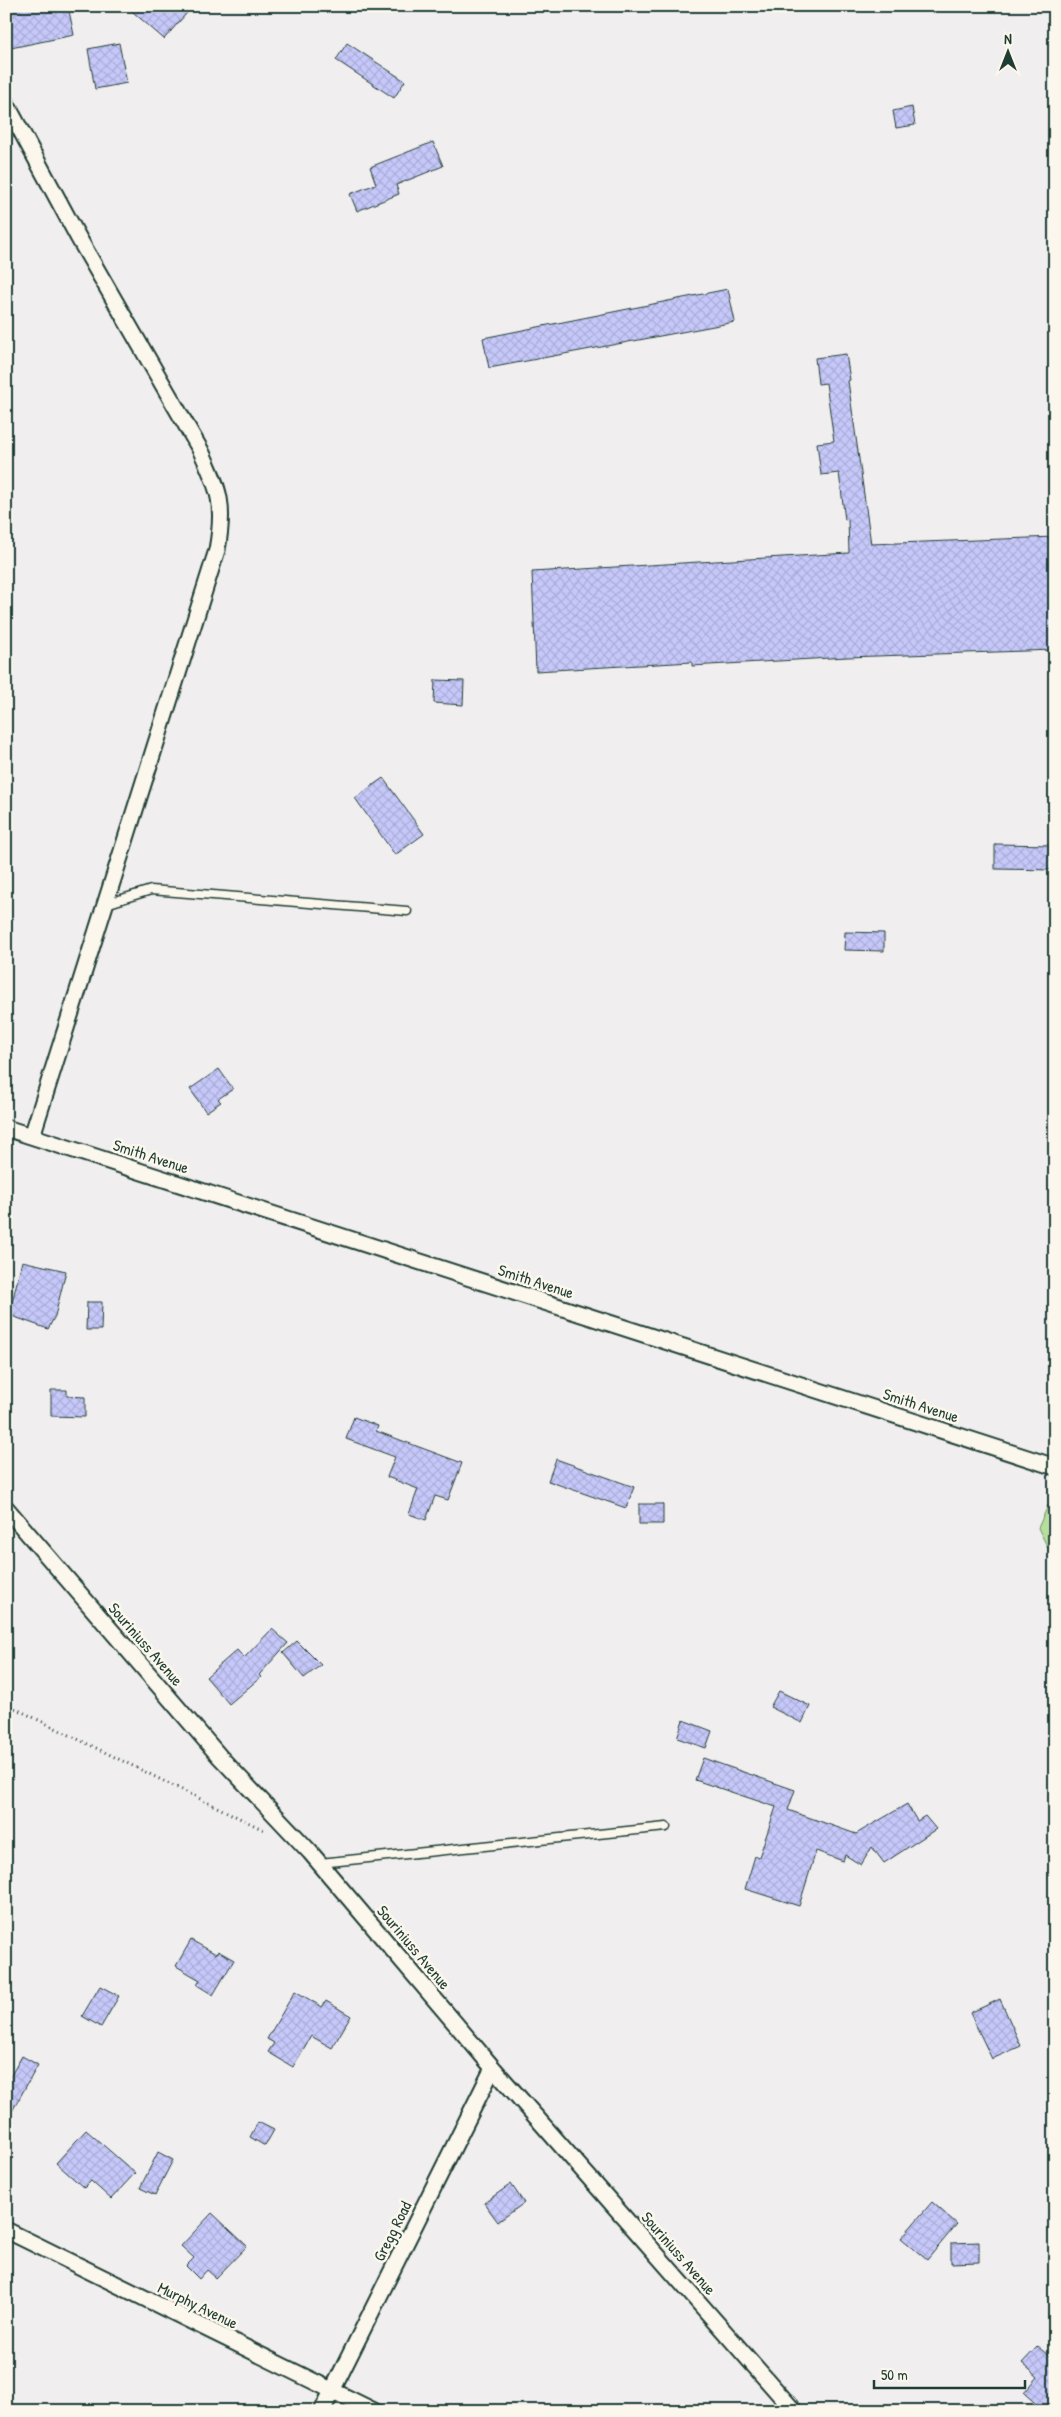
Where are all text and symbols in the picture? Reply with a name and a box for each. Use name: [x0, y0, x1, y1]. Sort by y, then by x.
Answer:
north arrow: [984, 28, 1034, 78]
text: N: [1004, 29, 1012, 48]
street label: Smith Avenue: [110, 1133, 192, 1179]
street label: Smith Avenue: [495, 1258, 577, 1304]
street label: Smith Avenue: [880, 1382, 962, 1428]
street label: Souriniuss Avenue: [104, 1598, 189, 1691]
street label: Souriniuss Avenue: [372, 1900, 456, 1994]
street label: Gregg Road: [368, 2197, 416, 2265]
street label: Souriniuss Avenue: [637, 2207, 722, 2300]
street label: Murphy Avenue: [154, 2276, 242, 2334]
scale bar: [874, 2357, 1025, 2389]
text: 50 m: [881, 2364, 908, 2385]

